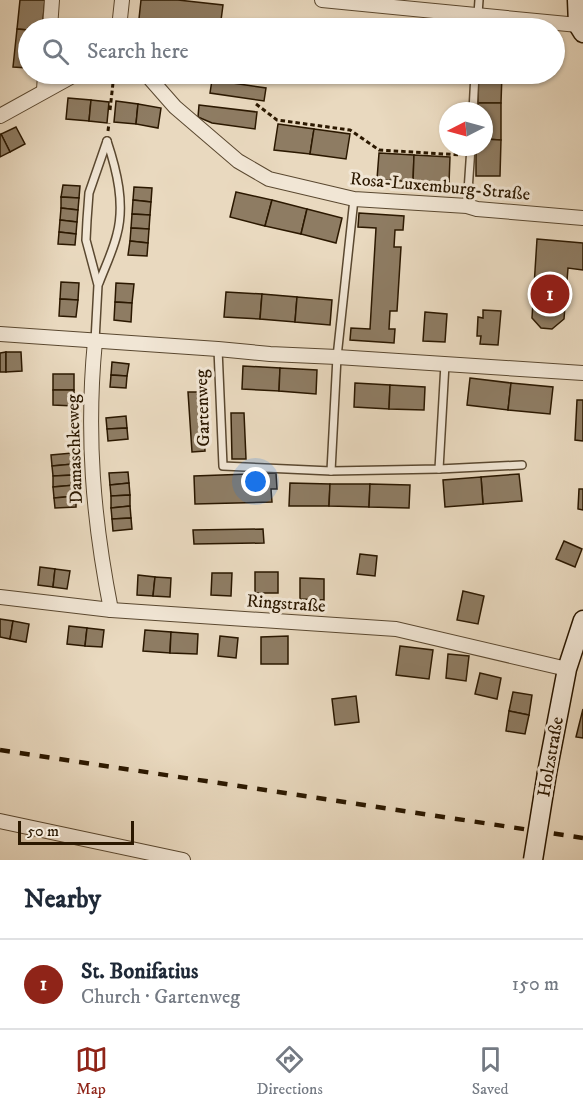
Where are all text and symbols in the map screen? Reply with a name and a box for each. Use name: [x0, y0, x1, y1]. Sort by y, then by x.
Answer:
search box: [18, 18, 565, 84]
icon: search: [39, 35, 72, 68]
text: Search here: [87, 38, 189, 65]
north arrow: [439, 102, 493, 156]
street label: Rosa-Luxemburg-Straße: [349, 168, 531, 206]
pin: 1: [530, 272, 570, 316]
street label: Gartenweg: [191, 369, 215, 447]
street label: Damaschkeweg: [62, 394, 88, 504]
your location: [241, 467, 270, 496]
street label: Ringstraße: [246, 590, 326, 618]
street label: Holzstraße: [533, 715, 569, 799]
scale bar: [18, 818, 134, 846]
text: 50 m: [27, 821, 59, 841]
text: Nearby: [24, 883, 101, 916]
text: St. Bonifatius: [81, 958, 198, 985]
text: 1: [40, 972, 47, 997]
text: 150 m: [512, 972, 559, 997]
text: Church · Gartenweg: [81, 985, 240, 1010]
tab: Map: [75, 1043, 108, 1099]
tab: Directions: [257, 1043, 323, 1099]
tab: Saved: [472, 1043, 509, 1099]

